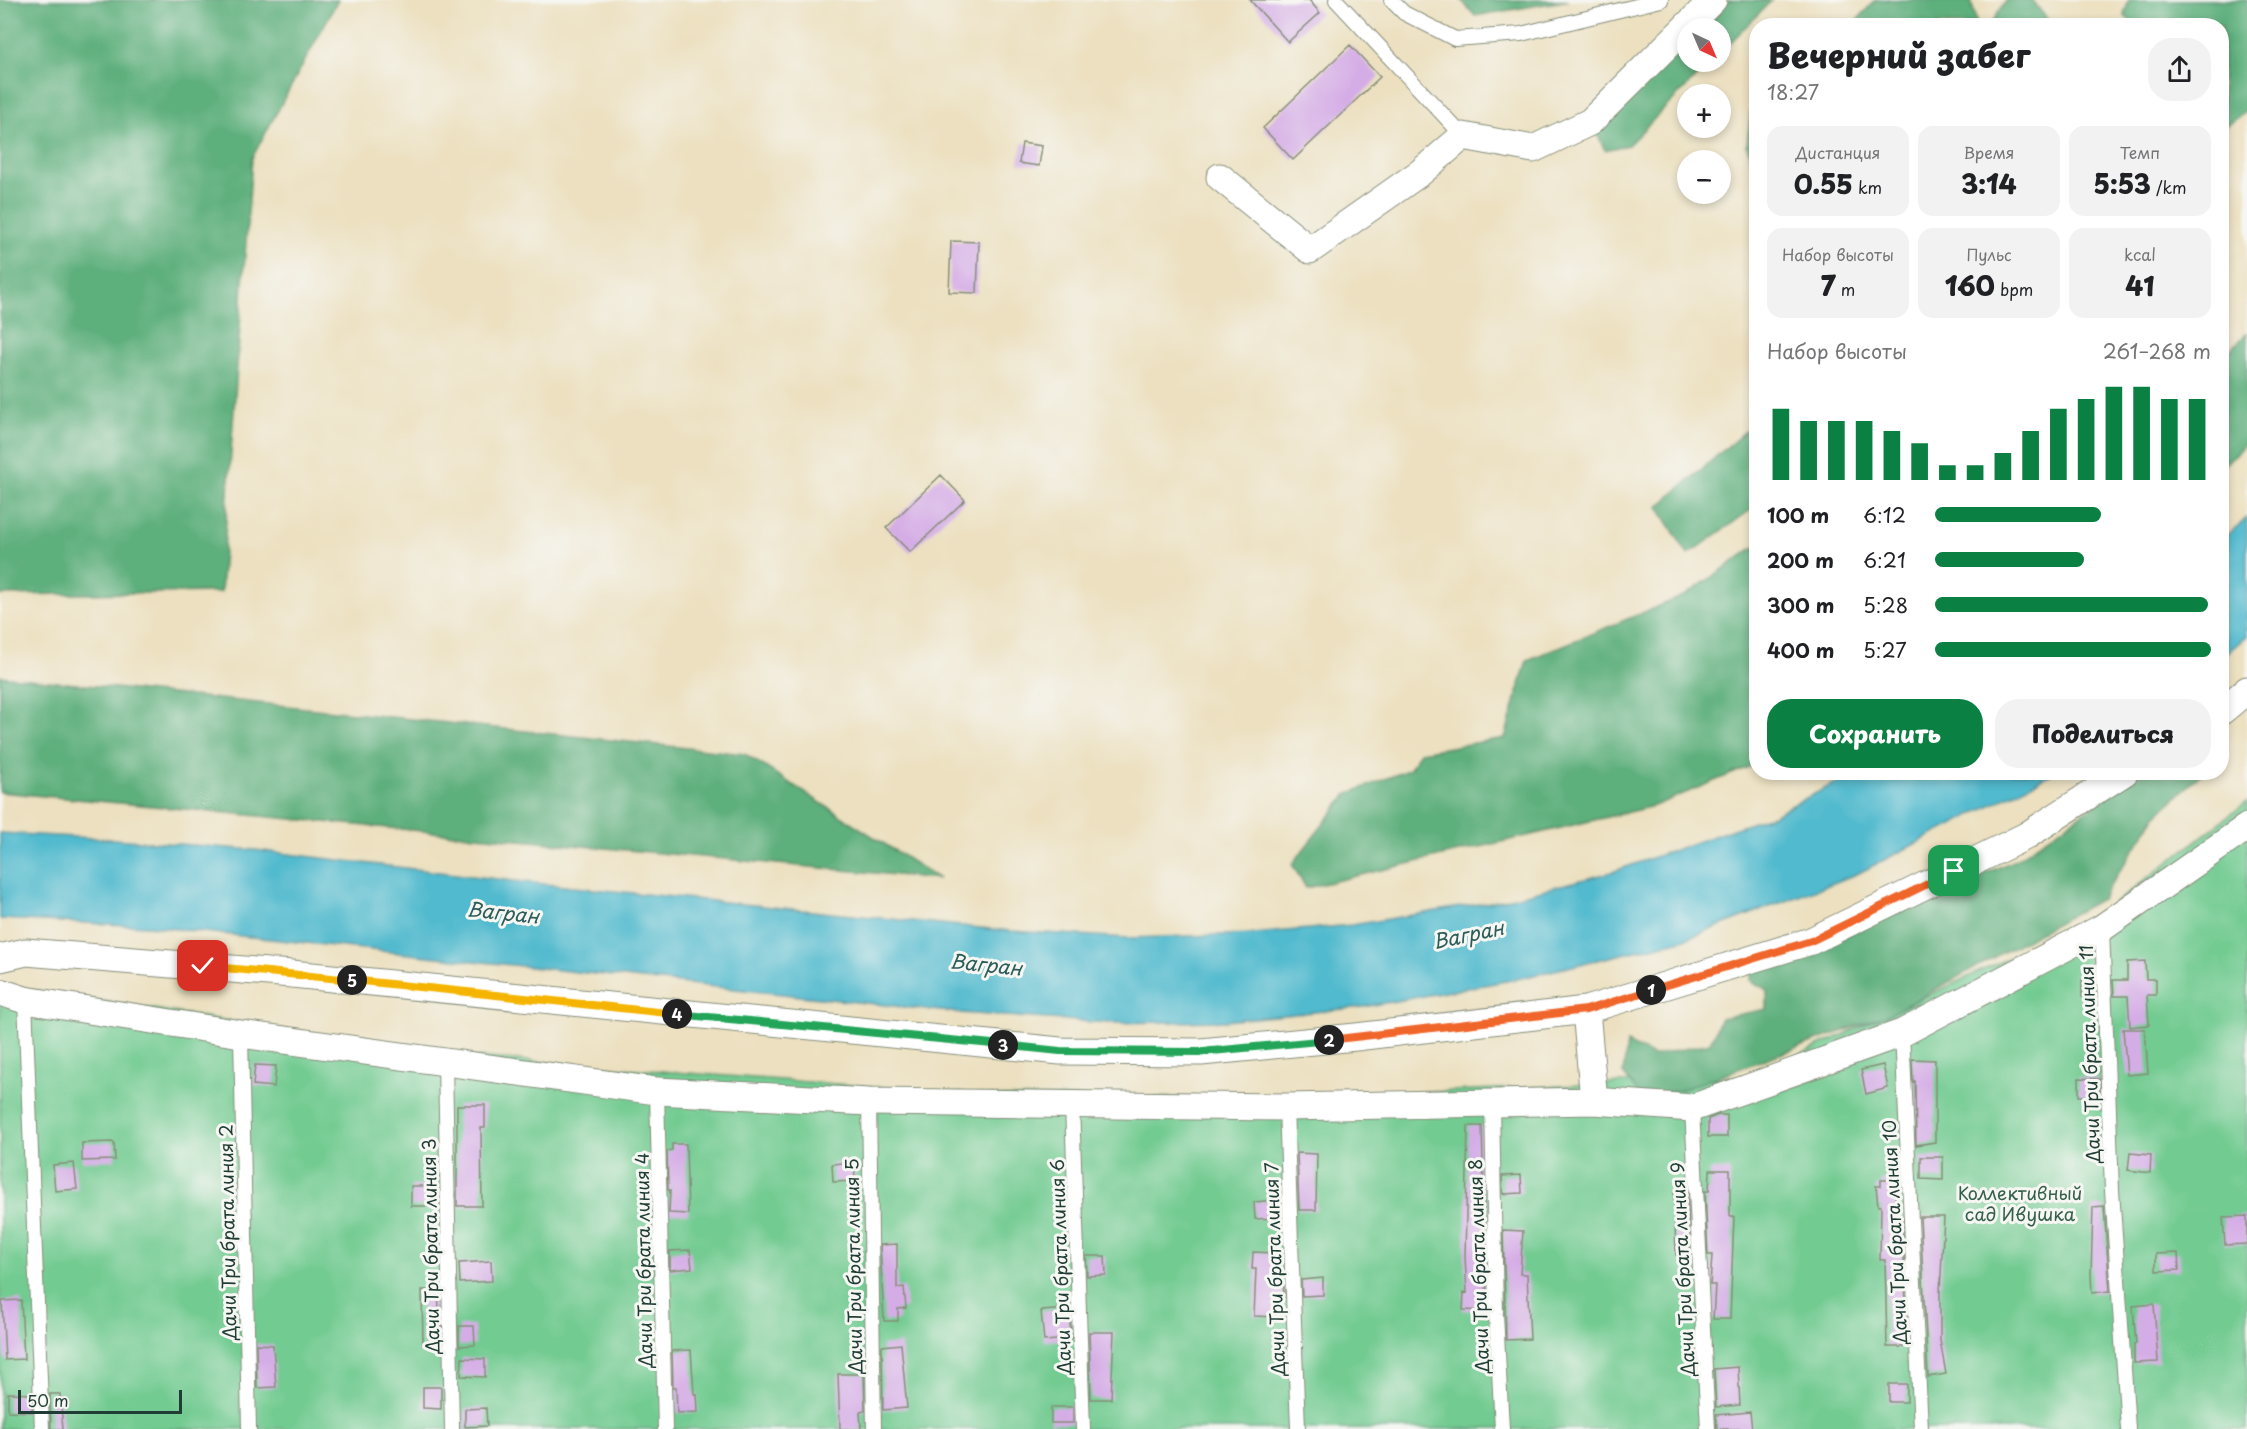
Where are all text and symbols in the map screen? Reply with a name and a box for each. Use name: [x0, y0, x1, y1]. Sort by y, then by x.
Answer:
north arrow: [1677, 18, 1731, 72]
map controls: [1677, 18, 1731, 204]
text: Вечерний забег: [1767, 29, 2030, 79]
button: share: [2148, 38, 2211, 101]
text: 18:27: [1767, 77, 1819, 107]
button: +: [1677, 84, 1731, 138]
text: Дистанция: [1796, 140, 1880, 164]
text: Время: [1963, 140, 2015, 164]
text: Темп: [2120, 140, 2160, 164]
button: −: [1677, 150, 1731, 204]
text: 0.55: [1794, 164, 1853, 203]
text: 3:14: [1961, 164, 2017, 203]
text: 5:53: [2093, 164, 2151, 203]
text: km: [1853, 175, 1882, 199]
text: /km: [2151, 175, 2187, 199]
text: Набор высоты: [1782, 242, 1894, 266]
text: Пульс: [1966, 242, 2012, 266]
text: kcal: [2124, 242, 2156, 266]
text: 7: [1821, 266, 1836, 305]
text: 160: [1945, 266, 1995, 305]
text: 41: [2125, 266, 2155, 305]
text: m: [1836, 277, 1855, 301]
text: bpm: [1995, 277, 2033, 301]
text: Набор высоты: [1767, 336, 1907, 366]
text: 261–268 m: [2103, 336, 2211, 366]
text: 100 m: [1767, 500, 1829, 530]
text: 6:12: [1863, 500, 1906, 530]
text: 200 m: [1767, 545, 1834, 575]
text: 6:21: [1863, 545, 1906, 575]
text: 300 m: [1767, 590, 1835, 620]
text: 5:28: [1863, 590, 1908, 620]
text: 400 m: [1767, 635, 1835, 665]
text: 5:27: [1863, 635, 1907, 665]
button: Сохранить: [1767, 699, 1983, 768]
button: Поделиться: [1995, 699, 2211, 768]
pin: [1928, 845, 1979, 896]
icon: arrive: [1937, 854, 1970, 887]
water label: Вагран: [466, 893, 542, 931]
water label: Вагран: [1430, 912, 1508, 956]
pin: [177, 940, 228, 991]
street label: Дачи Три брата линия 11: [2072, 944, 2106, 1165]
water label: Вагран: [949, 945, 1025, 983]
icon: check: [186, 949, 219, 982]
pin: 5: [337, 965, 367, 995]
text: 5: [347, 968, 357, 992]
pin: 1: [1636, 975, 1666, 1005]
text: 1: [1647, 978, 1655, 1002]
pin: 4: [662, 999, 692, 1029]
text: 4: [672, 1002, 682, 1026]
pin: 2: [1314, 1025, 1344, 1055]
text: 2: [1323, 1028, 1335, 1052]
pin: 3: [988, 1030, 1018, 1060]
text: 3: [998, 1033, 1008, 1057]
street label: Дачи Три брата линия 10: [1875, 1119, 1913, 1346]
street label: Дачи Три брата линия 2: [212, 1124, 242, 1341]
street label: Дачи Три брата линия 3: [415, 1138, 445, 1355]
street label: Дачи Три брата линия 4: [628, 1152, 658, 1369]
street label: Дачи Три брата линия 5: [838, 1158, 868, 1375]
street label: Дачи Три брата линия 8: [1461, 1158, 1495, 1375]
street label: Дачи Три брата линия 6: [1043, 1159, 1077, 1376]
street label: Дачи Три брата линия 9: [1663, 1161, 1701, 1378]
street label: Дачи Три брата линия 7: [1257, 1162, 1291, 1377]
park label: Коллективный сад Ивушка: [1958, 1179, 2082, 1227]
scale bar: [18, 1387, 182, 1414]
text: 50 m: [27, 1388, 68, 1412]

